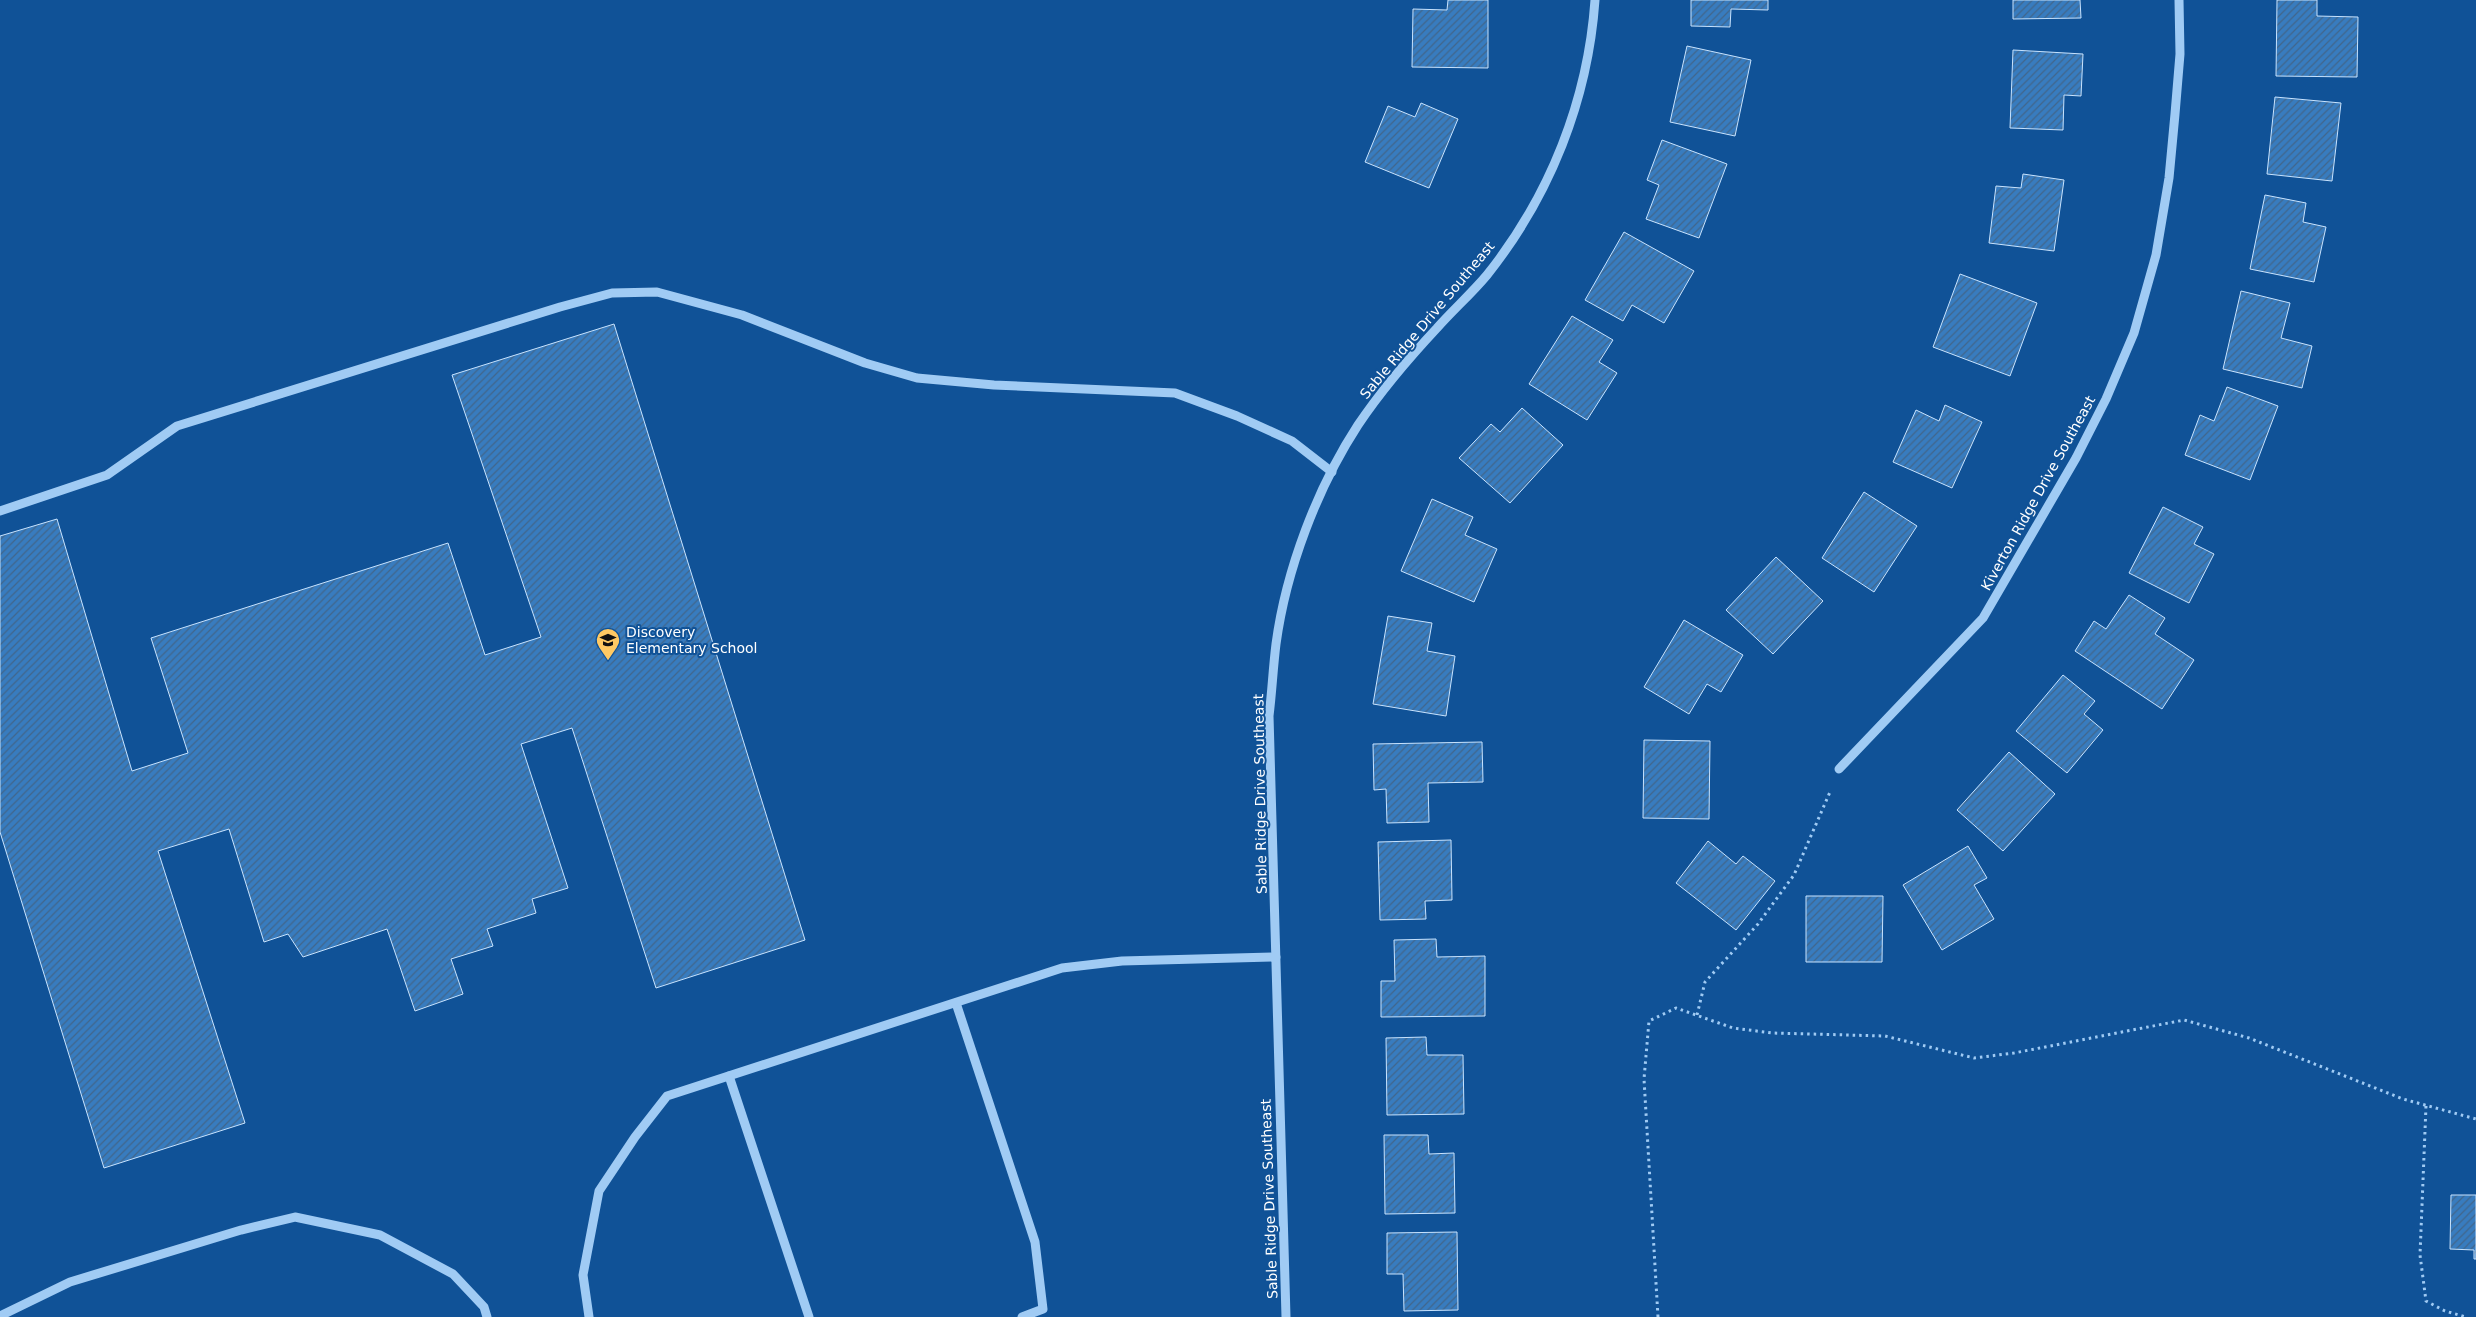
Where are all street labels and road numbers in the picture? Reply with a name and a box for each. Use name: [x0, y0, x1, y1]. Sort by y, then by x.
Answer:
street label: Sable Ridge Drive Southeast: [1357, 238, 1498, 402]
street label: Kiverton Ridge Drive Southeast: [1978, 392, 2099, 593]
street label: Sable Ridge Drive Southeast: [1250, 693, 1270, 894]
street label: Sable Ridge Drive Southeast: [1257, 1098, 1280, 1299]

